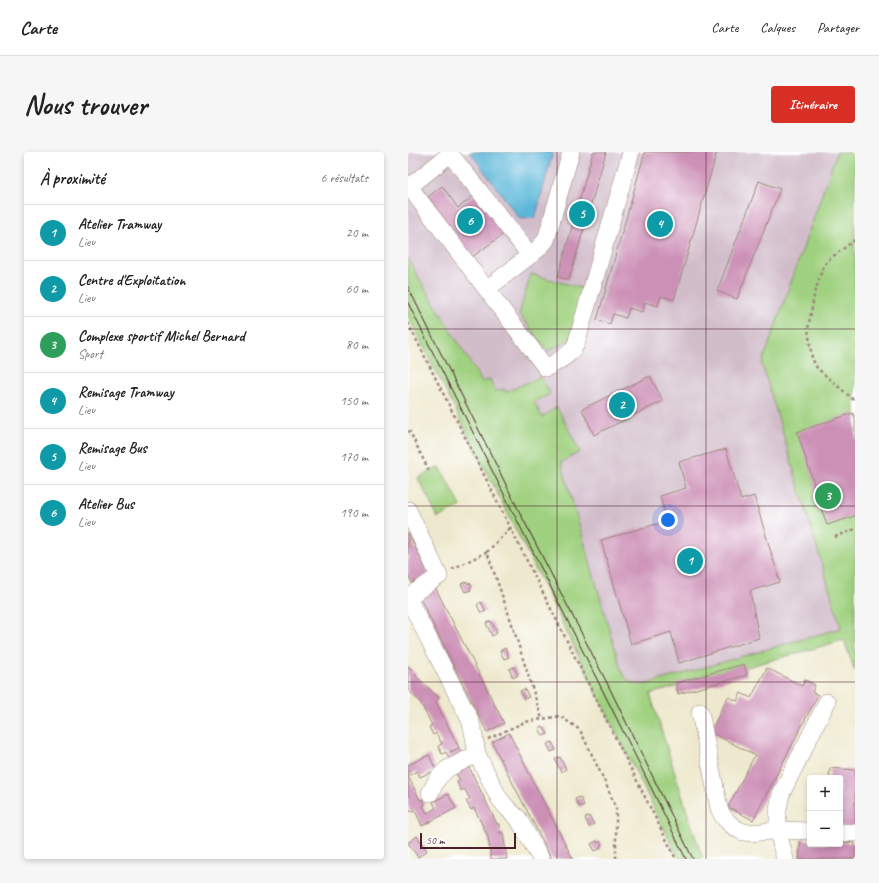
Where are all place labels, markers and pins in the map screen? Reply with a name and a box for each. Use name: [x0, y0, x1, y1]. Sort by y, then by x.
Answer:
pin: 5: [569, 199, 595, 229]
pin: 6: [457, 206, 483, 236]
pin: 4: [647, 209, 673, 239]
pin: 2: [609, 390, 635, 420]
pin: 3: [815, 481, 841, 511]
pin: 1: [677, 546, 703, 576]

